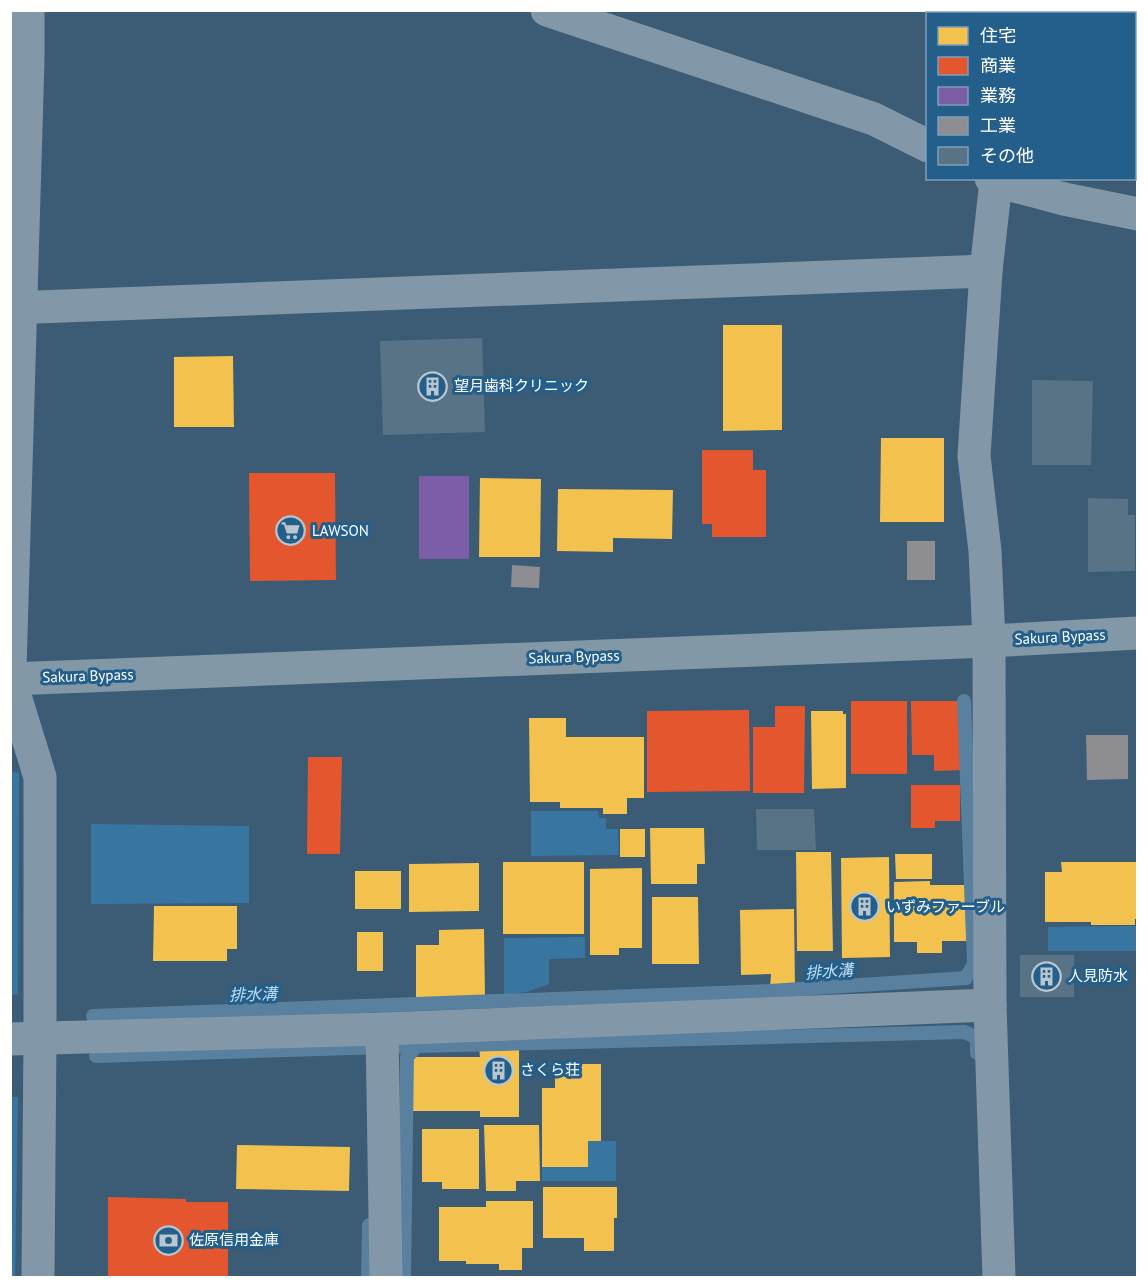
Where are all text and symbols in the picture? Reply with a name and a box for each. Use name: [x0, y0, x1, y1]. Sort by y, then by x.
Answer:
legend: [926, 12, 1136, 180]
text: 住宅: [980, 24, 1016, 47]
text: 商業: [980, 54, 1016, 77]
text: 業務: [980, 84, 1016, 107]
text: 工業: [980, 114, 1016, 137]
text: その他: [980, 144, 1034, 167]
building icon: 望月歯科クリニック: [417, 370, 449, 402]
place label: 望月歯科クリニック: [454, 376, 589, 395]
supermarket icon: LAWSON: [275, 515, 307, 547]
place label: LAWSON: [312, 521, 369, 540]
street label: Sakura Bypass: [1014, 625, 1106, 648]
street label: Sakura Bypass: [528, 645, 620, 668]
street label: Sakura Bypass: [42, 664, 134, 687]
building icon: いずみファーブル: [849, 891, 881, 923]
place label: いずみファーブル: [886, 897, 1005, 916]
water label: 排水溝: [804, 959, 856, 983]
building icon: 人見防水: [1031, 960, 1063, 992]
place label: 人見防水: [1068, 966, 1128, 985]
water label: 排水溝: [229, 983, 279, 1005]
building icon: さくら荘: [483, 1054, 515, 1086]
place label: さくら荘: [520, 1060, 580, 1079]
bank icon: 佐原信用金庫: [152, 1224, 184, 1256]
place label: 佐原信用金庫: [189, 1230, 279, 1249]

